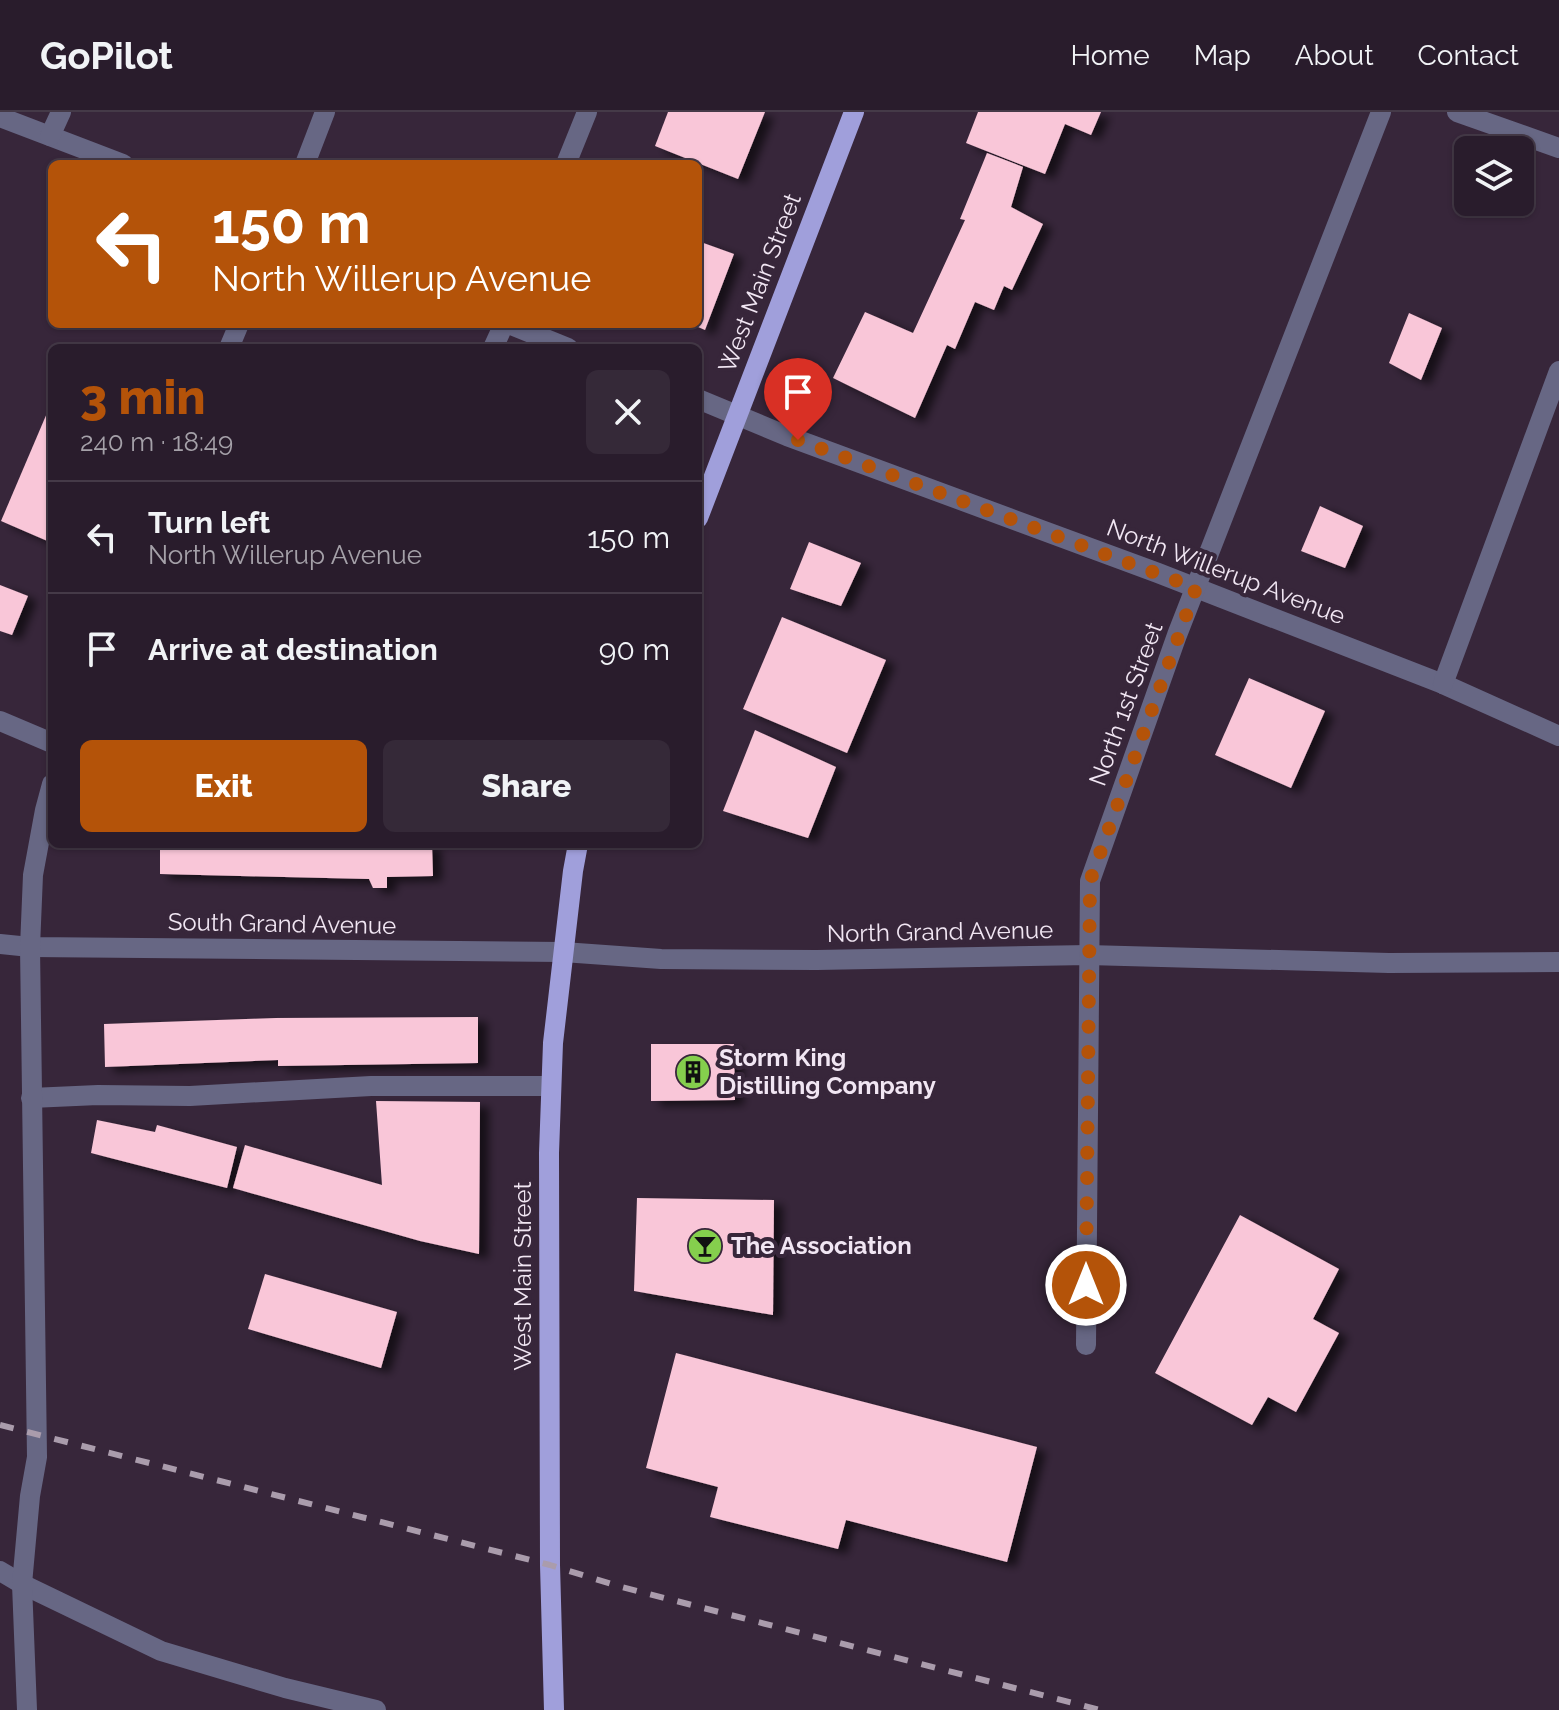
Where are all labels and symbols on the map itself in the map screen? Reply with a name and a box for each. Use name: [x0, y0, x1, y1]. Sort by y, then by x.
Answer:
street label: West Main Street: [712, 189, 807, 376]
pin: [764, 358, 832, 440]
street label: North Willerup Avenue: [1103, 513, 1349, 630]
street label: North 1st Street: [1083, 618, 1169, 789]
street label: South Grand Avenue: [168, 907, 396, 940]
street label: North Grand Avenue: [827, 915, 1053, 948]
place label: Storm King Distilling Company: [719, 1043, 936, 1100]
building icon: Storm King Distilling Company: [674, 1053, 712, 1091]
street label: West Main Street: [508, 1181, 537, 1371]
bar icon: The Association: [686, 1227, 724, 1265]
place label: The Association: [731, 1231, 912, 1260]
position arrow: [1044, 1243, 1128, 1327]

